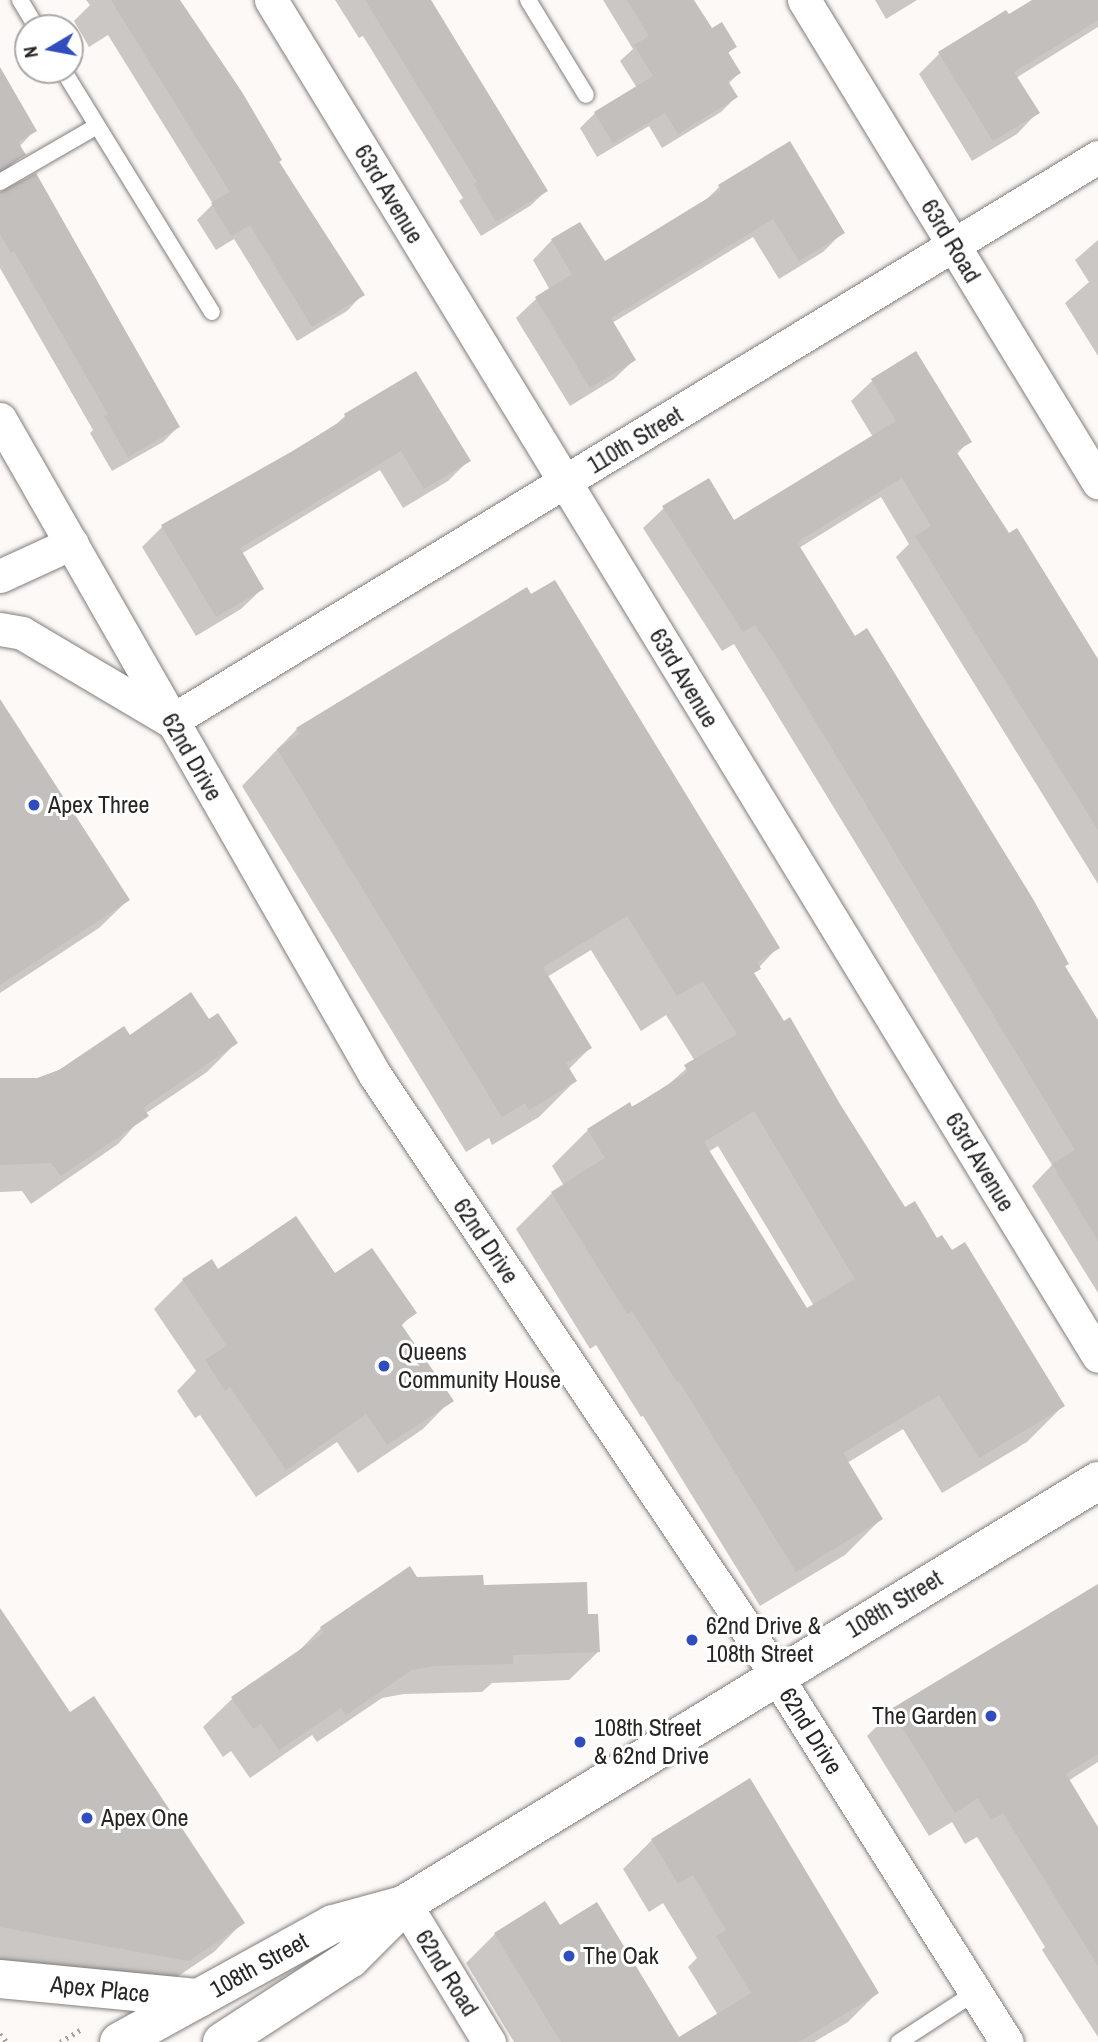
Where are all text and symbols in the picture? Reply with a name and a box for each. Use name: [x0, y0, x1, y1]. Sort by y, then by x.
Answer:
north arrow: [14, 14, 84, 84]
text: N: [17, 45, 44, 60]
street label: 63rd Avenue: [348, 139, 430, 249]
street label: 63rd Road: [915, 194, 987, 288]
street label: 110th Street: [582, 400, 688, 480]
street label: 63rd Avenue: [643, 623, 725, 733]
street label: 62nd Drive: [155, 708, 229, 806]
place label: Apex Three: [48, 791, 150, 819]
marker: Apex Three: [26, 797, 42, 813]
street label: 63rd Avenue: [939, 1107, 1021, 1217]
street label: 62nd Drive: [447, 1193, 525, 1289]
place label: Queens Community House: [398, 1338, 561, 1394]
marker: Queens Community House: [376, 1358, 392, 1374]
street label: 108th Street: [841, 1564, 947, 1644]
place label: 62nd Drive & 108th Street: [706, 1612, 821, 1668]
marker: 62nd Drive & 108th Street: [684, 1632, 700, 1648]
street label: 62nd Drive: [773, 1683, 849, 1779]
place label: The Garden: [872, 1702, 977, 1730]
marker: The Garden: [983, 1708, 999, 1724]
place label: 108th Street & 62nd Drive: [594, 1714, 709, 1770]
marker: 108th Street & 62nd Drive: [572, 1734, 588, 1750]
place label: Apex One: [101, 1804, 189, 1832]
marker: Apex One: [79, 1810, 95, 1826]
street label: 62nd Road: [409, 1925, 485, 2021]
street label: 108th Street: [205, 1926, 313, 2004]
place label: The Oak: [583, 1942, 658, 1970]
marker: The Oak: [561, 1948, 577, 1964]
street label: Apex Place: [49, 1969, 151, 2009]

